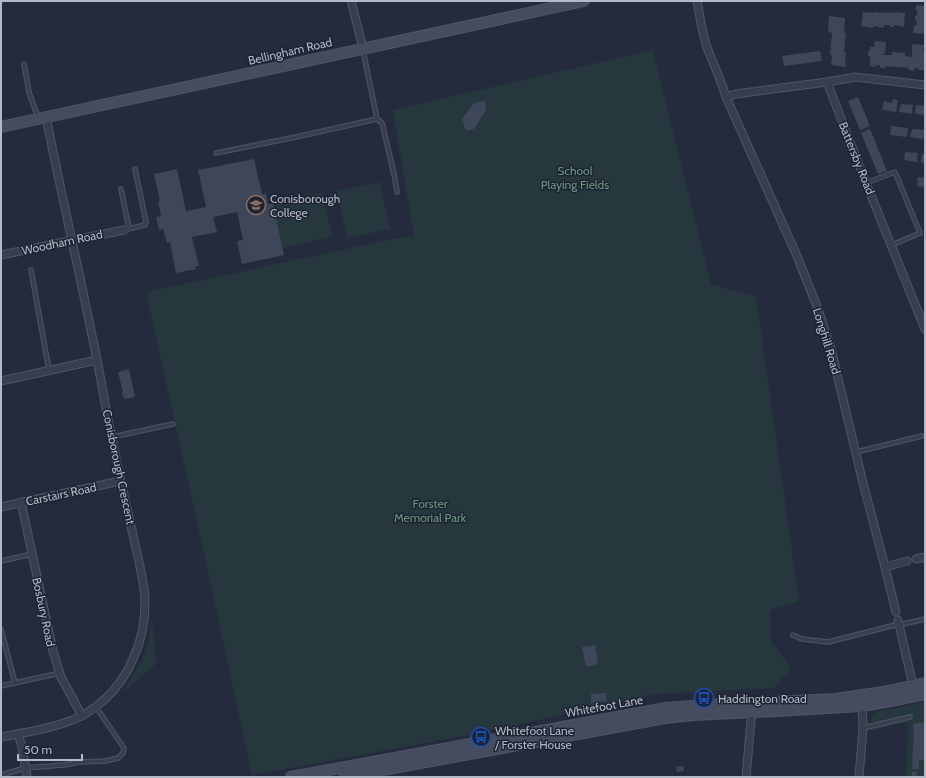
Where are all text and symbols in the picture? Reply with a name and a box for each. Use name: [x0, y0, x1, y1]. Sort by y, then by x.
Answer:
street label: Bellingham Road: [247, 34, 333, 68]
street label: Battersby Road: [836, 119, 878, 197]
park label: School Playing Fields: [541, 163, 609, 192]
place label: Conisborough College: [270, 191, 340, 220]
school or university icon: Conisborough College: [245, 194, 267, 216]
street label: Woodham Road: [20, 226, 104, 258]
street label: Longhill Road: [810, 306, 844, 376]
street label: Conisborough Crescent: [99, 408, 139, 526]
street label: Carstairs Road: [24, 479, 98, 509]
park label: Forster Memorial Park: [394, 496, 467, 525]
street label: Bosbury Road: [29, 576, 59, 648]
bus stop icon: Haddington Road: [693, 687, 715, 709]
place label: Haddington Road: [718, 691, 807, 706]
street label: Whitefoot Lane: [564, 692, 644, 720]
place label: Whitefoot Lane / Forster House: [494, 723, 574, 752]
bus stop icon: Whitefoot Lane / Forster House: [470, 726, 492, 748]
scale bar: [18, 736, 82, 762]
text: 50 m: [24, 742, 52, 757]

